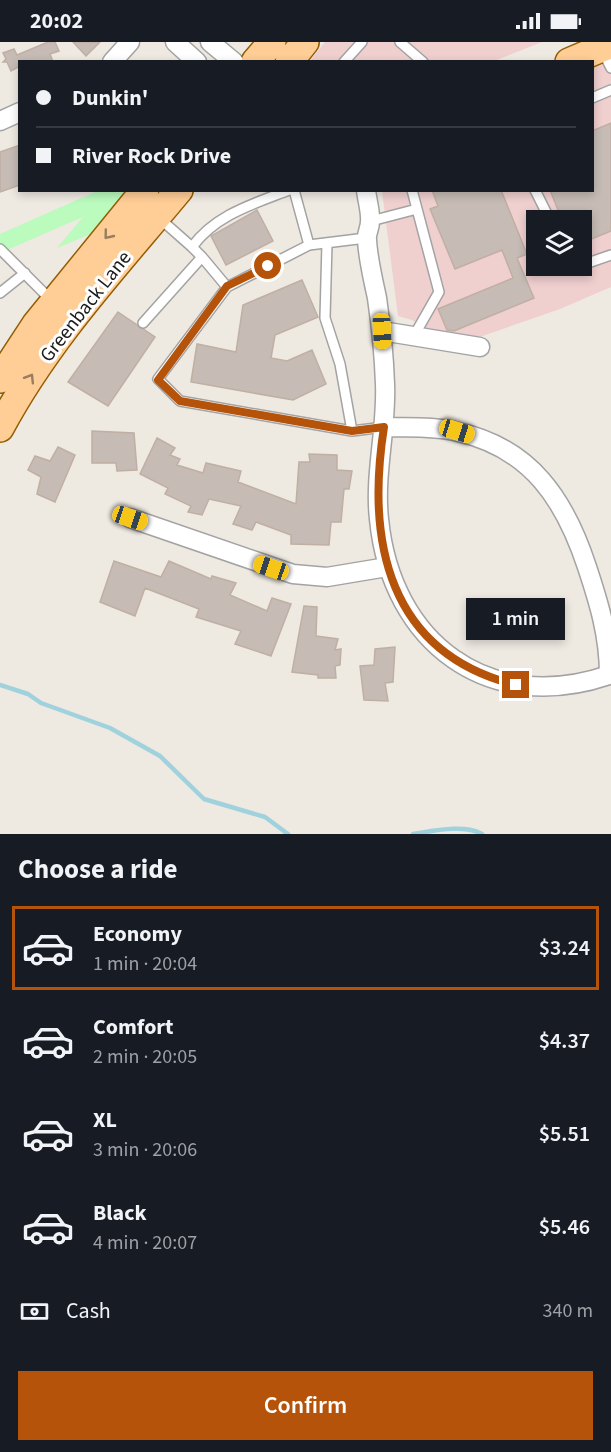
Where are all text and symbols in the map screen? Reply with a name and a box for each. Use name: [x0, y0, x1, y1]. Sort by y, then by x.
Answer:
text: 20:02: [30, 5, 83, 37]
text: Dunkin': [72, 82, 148, 114]
text: River Rock Drive: [72, 140, 231, 172]
map controls: [526, 210, 592, 276]
button: layers: [526, 210, 592, 276]
one-way arrow: [104, 229, 115, 240]
street label: Greenback Lane: [33, 245, 138, 368]
route start: [254, 252, 281, 279]
car: [372, 313, 392, 349]
one-way arrow: [22, 374, 34, 384]
car: [437, 417, 477, 445]
car: [110, 504, 150, 532]
car: [251, 554, 291, 582]
callout: 1 min: [466, 598, 566, 640]
text: 1 min: [492, 605, 539, 633]
route end: [502, 671, 529, 698]
text: Choose a ride: [18, 850, 178, 889]
text: Economy: [93, 918, 182, 950]
icon: car: [21, 921, 75, 975]
text: $3.24: [539, 932, 590, 964]
text: 1 min · 20:04: [93, 950, 197, 978]
text: Comfort: [93, 1011, 174, 1043]
icon: car: [21, 1014, 75, 1068]
text: $4.37: [539, 1025, 590, 1057]
text: 2 min · 20:05: [93, 1043, 197, 1071]
text: XL: [93, 1104, 117, 1136]
icon: car: [21, 1107, 75, 1161]
text: $5.51: [539, 1118, 590, 1150]
text: 3 min · 20:06: [93, 1136, 197, 1164]
text: Black: [93, 1197, 147, 1229]
icon: car: [21, 1200, 75, 1254]
text: $5.46: [539, 1211, 590, 1243]
text: 4 min · 20:07: [93, 1229, 197, 1257]
icon: cash: [18, 1295, 51, 1328]
text: Cash: [66, 1295, 111, 1327]
text: 340 m: [543, 1297, 593, 1325]
button: Confirm: [18, 1371, 593, 1440]

